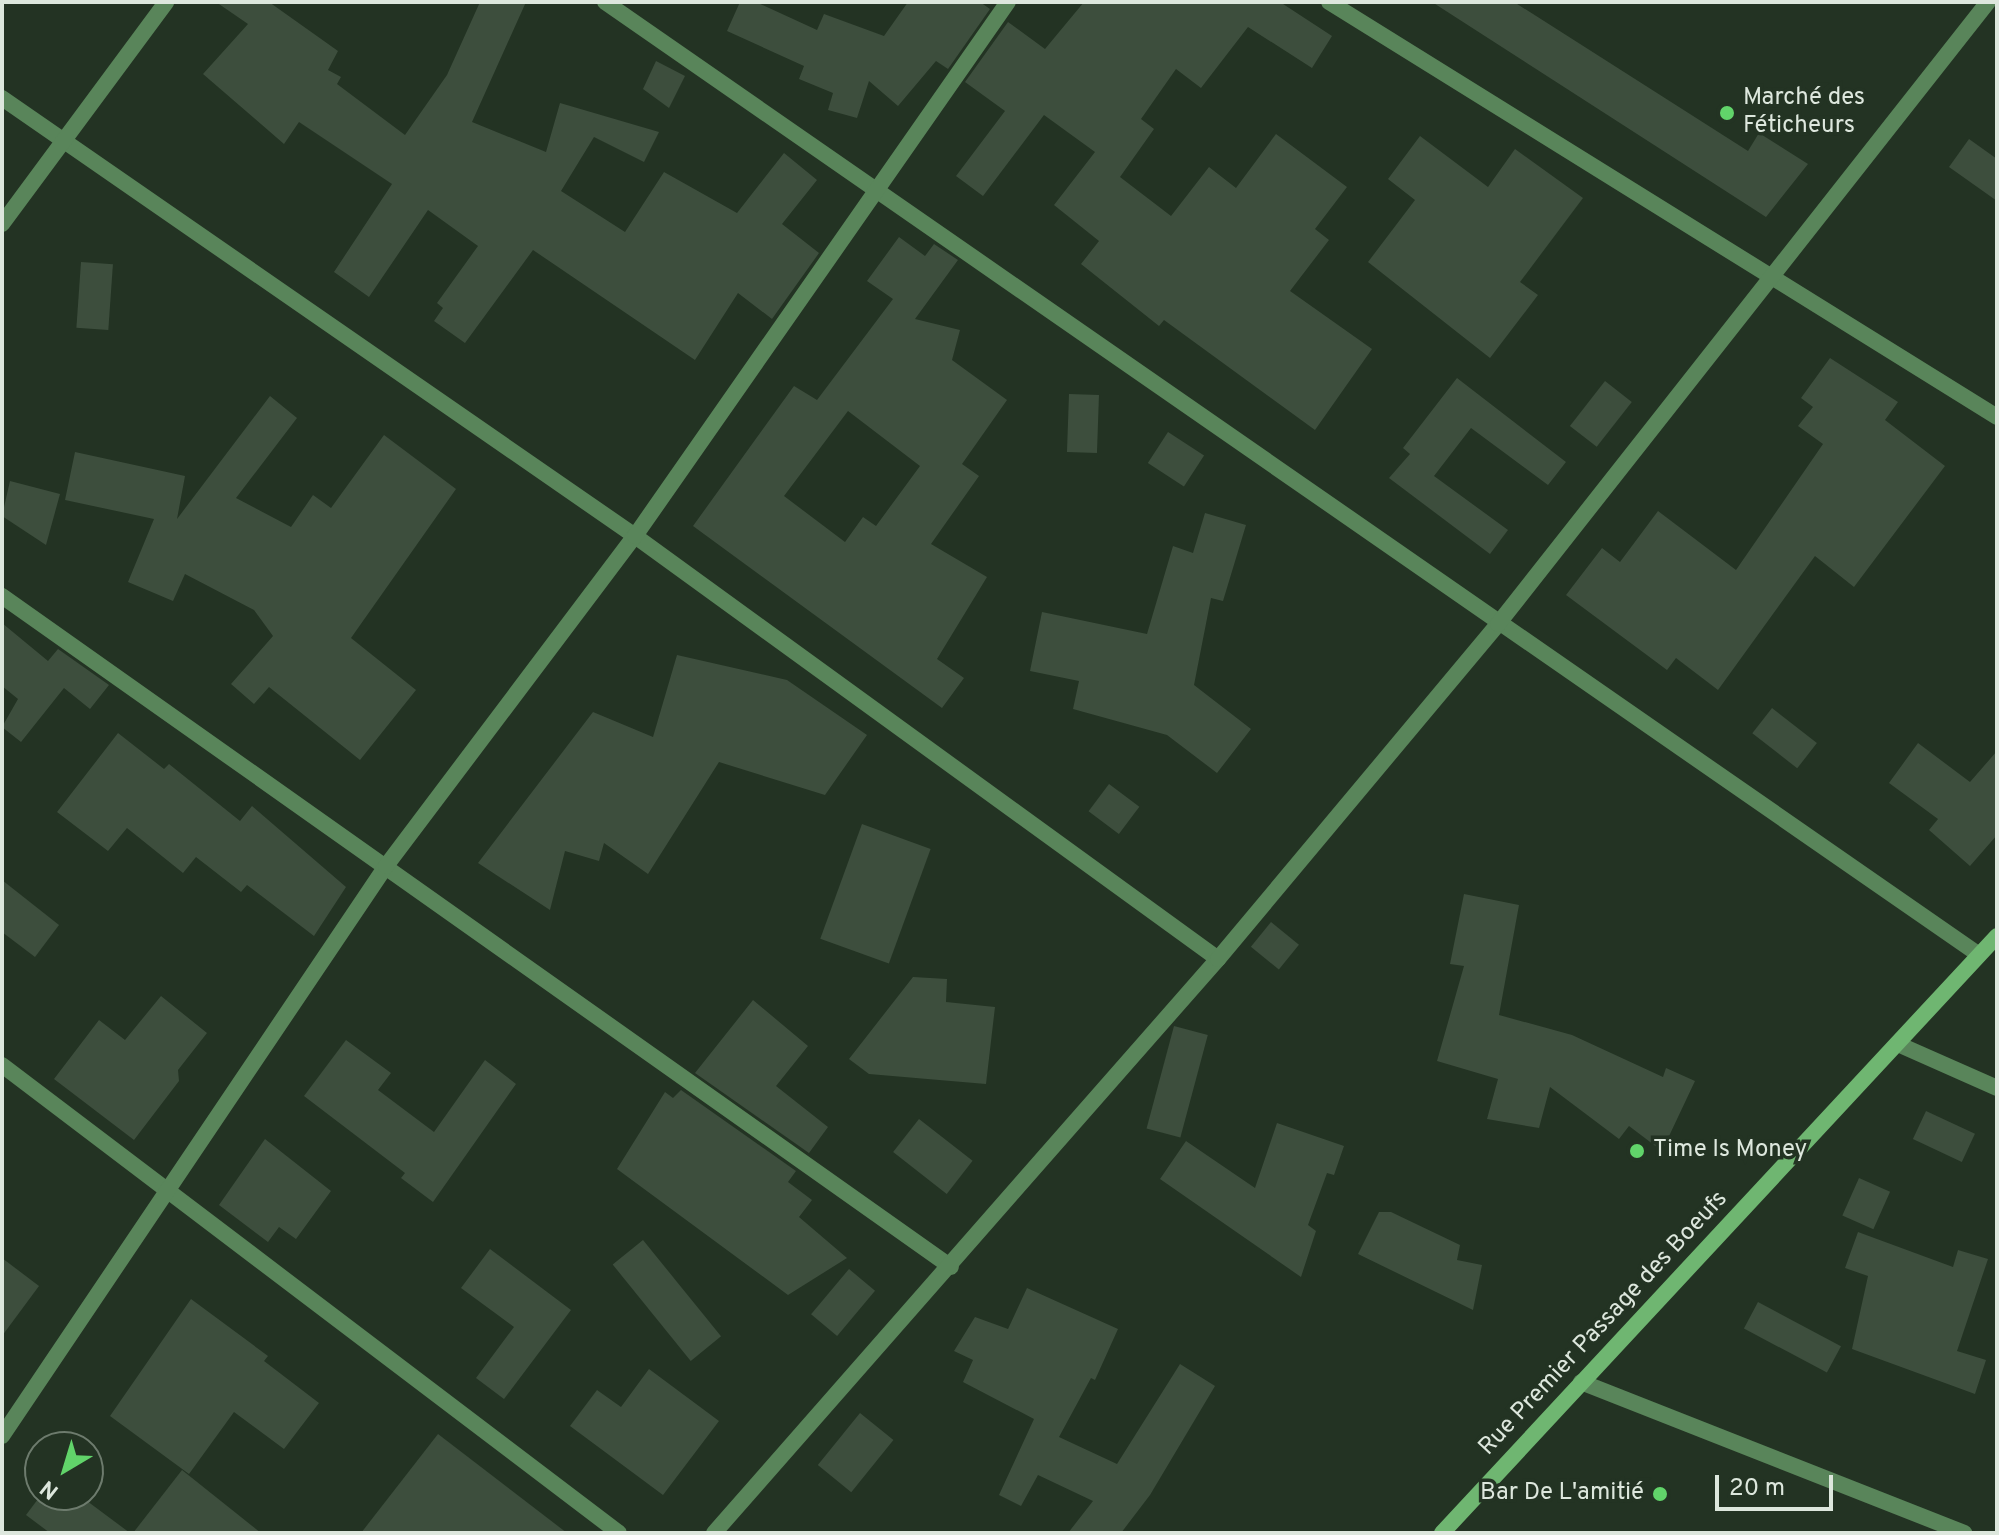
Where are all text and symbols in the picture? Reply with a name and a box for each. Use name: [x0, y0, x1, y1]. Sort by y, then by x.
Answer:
place label: Marché des Féticheurs: [1743, 85, 1865, 141]
marker: Marché des Féticheurs: [1718, 104, 1736, 122]
place label: Time Is Money: [1653, 1137, 1807, 1165]
marker: Time Is Money: [1628, 1142, 1646, 1160]
street label: Rue Premier Passage des Boeufs: [1474, 1186, 1734, 1462]
north arrow: [24, 1431, 104, 1511]
scale bar: [1719, 1459, 1837, 1509]
text: N: [36, 1473, 65, 1504]
text: 20 m: [1729, 1474, 1785, 1504]
place label: Bar De L'amitié: [1480, 1480, 1644, 1508]
marker: Bar De L'amitié: [1651, 1485, 1669, 1503]

